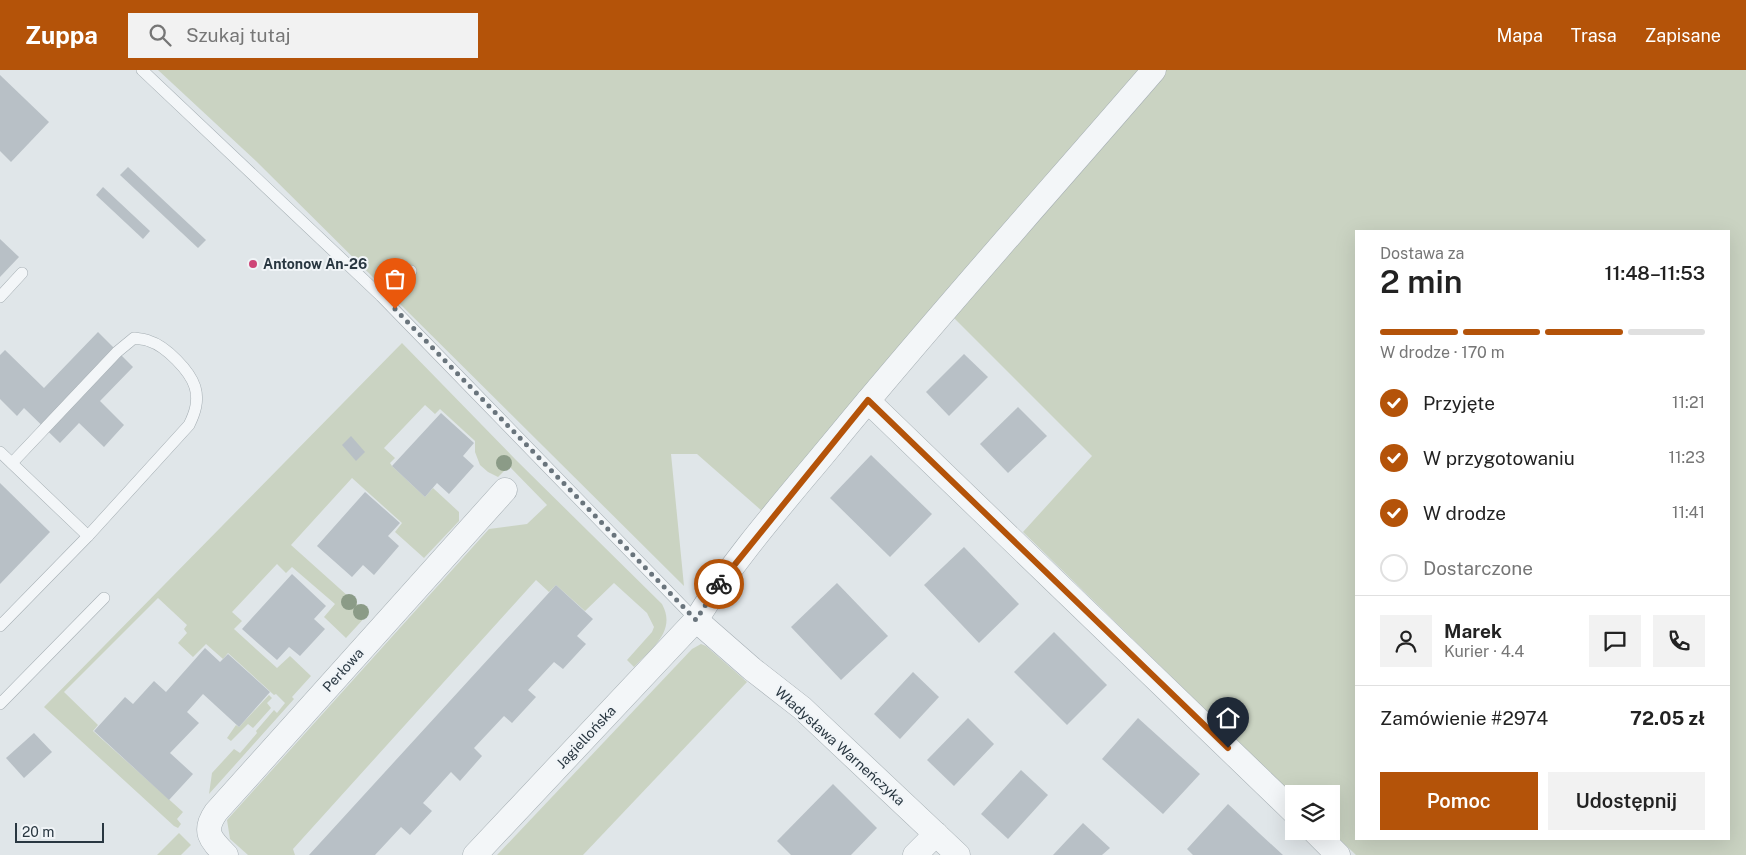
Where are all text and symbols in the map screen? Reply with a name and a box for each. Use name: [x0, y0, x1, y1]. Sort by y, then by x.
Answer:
search box: [128, 13, 478, 58]
text: Zuppa: [25, 21, 98, 49]
icon: search: [146, 21, 174, 49]
text: Szukaj tutaj: [186, 24, 290, 46]
text: Mapa: [1496, 25, 1543, 46]
text: Trasa: [1571, 25, 1617, 46]
text: Zapisane: [1645, 25, 1721, 46]
text: Dostawa za: [1380, 244, 1464, 263]
place label: Antonow An-26: [263, 256, 367, 272]
marker: Antonow An-26: [247, 258, 259, 270]
pin: [374, 258, 416, 309]
text: 11:48–11:53: [1605, 262, 1705, 284]
text: 2 min: [1380, 263, 1463, 300]
icon: bag: [381, 265, 409, 293]
text: W drodze · 170 m: [1380, 343, 1505, 362]
icon: check: [1380, 389, 1408, 417]
text: Przyjęte: [1423, 392, 1495, 414]
text: 11:21: [1672, 393, 1705, 412]
icon: check: [1380, 444, 1408, 472]
text: W przygotowaniu: [1423, 447, 1575, 469]
text: 11:23: [1668, 448, 1705, 467]
icon: check: [1380, 499, 1408, 527]
text: W drodze: [1423, 502, 1506, 524]
text: 11:41: [1672, 503, 1705, 522]
text: Dostarczone: [1423, 557, 1533, 579]
courier: [694, 559, 744, 609]
icon: bike: [705, 570, 733, 598]
button: person: [1380, 615, 1432, 667]
button: chat: [1589, 615, 1641, 667]
button: phone: [1653, 615, 1705, 667]
text: Marek: [1444, 620, 1502, 642]
text: Kurier · 4.4: [1444, 642, 1524, 661]
street label: Perłowa: [319, 645, 367, 695]
street label: Władysława Warneńczyka: [772, 683, 908, 809]
pin: [1207, 697, 1249, 748]
street label: Jagiellońska: [553, 702, 619, 772]
icon: home: [1214, 704, 1242, 732]
text: Zamówienie #2974: [1380, 707, 1548, 729]
text: 72.05 zł: [1630, 707, 1705, 729]
button: Pomoc: [1380, 772, 1538, 830]
button: Udostępnij: [1548, 772, 1705, 830]
map controls: [1285, 785, 1340, 840]
button: layers: [1285, 785, 1340, 840]
scale bar: [15, 820, 104, 843]
text: 20 m: [22, 824, 54, 840]

